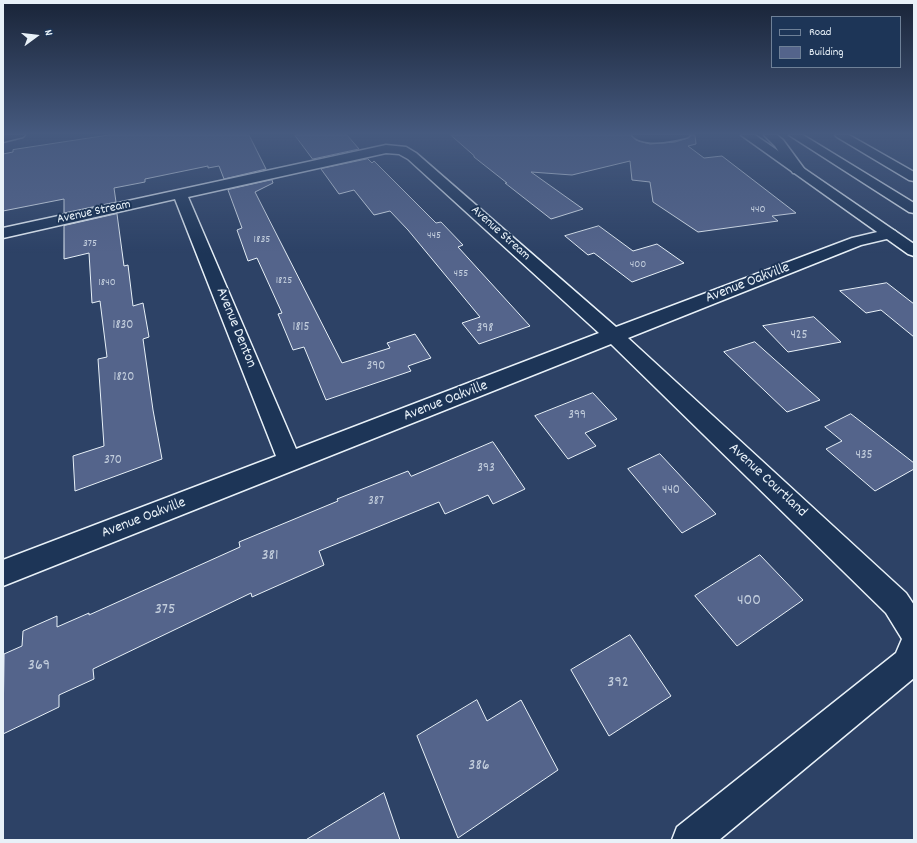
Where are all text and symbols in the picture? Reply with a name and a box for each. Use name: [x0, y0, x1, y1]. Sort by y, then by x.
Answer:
north arrow: [16, 16, 56, 56]
legend: [771, 16, 901, 68]
text: Road: [809, 24, 831, 41]
text: N: [39, 28, 56, 38]
text: Building: [809, 44, 844, 61]
street label: Avenue Stream: [56, 198, 132, 228]
street label: Avenue Stream: [467, 203, 533, 265]
house number: 440: [750, 203, 766, 217]
house number: 445: [427, 229, 441, 243]
house number: 1835: [254, 233, 270, 247]
house number: 375: [83, 237, 97, 251]
house number: 400: [630, 258, 646, 272]
street label: Avenue Oakville: [703, 260, 793, 308]
house number: 455: [454, 267, 468, 281]
house number: 1825: [276, 274, 292, 288]
house number: 1840: [98, 276, 116, 290]
street label: Avenue Denton: [211, 285, 259, 371]
house number: 1830: [113, 318, 133, 334]
house number: 1815: [293, 320, 309, 336]
house number: 398: [477, 321, 493, 337]
house number: 425: [790, 328, 808, 344]
house number: 390: [367, 359, 385, 375]
house number: 1820: [114, 370, 134, 386]
street label: Avenue Oakville: [401, 378, 491, 426]
house number: 399: [568, 408, 586, 424]
street label: Avenue Courtland: [724, 440, 810, 522]
house number: 435: [855, 448, 873, 464]
house number: 370: [104, 453, 122, 469]
house number: 393: [477, 461, 495, 477]
house number: 440: [662, 483, 680, 499]
house number: 387: [368, 494, 384, 510]
street label: Avenue Oakville: [99, 495, 189, 543]
house number: 381: [261, 547, 279, 567]
house number: 400: [737, 592, 761, 612]
house number: 375: [155, 601, 175, 621]
house number: 369: [28, 657, 50, 677]
house number: 392: [607, 674, 629, 694]
house number: 386: [468, 757, 490, 777]

